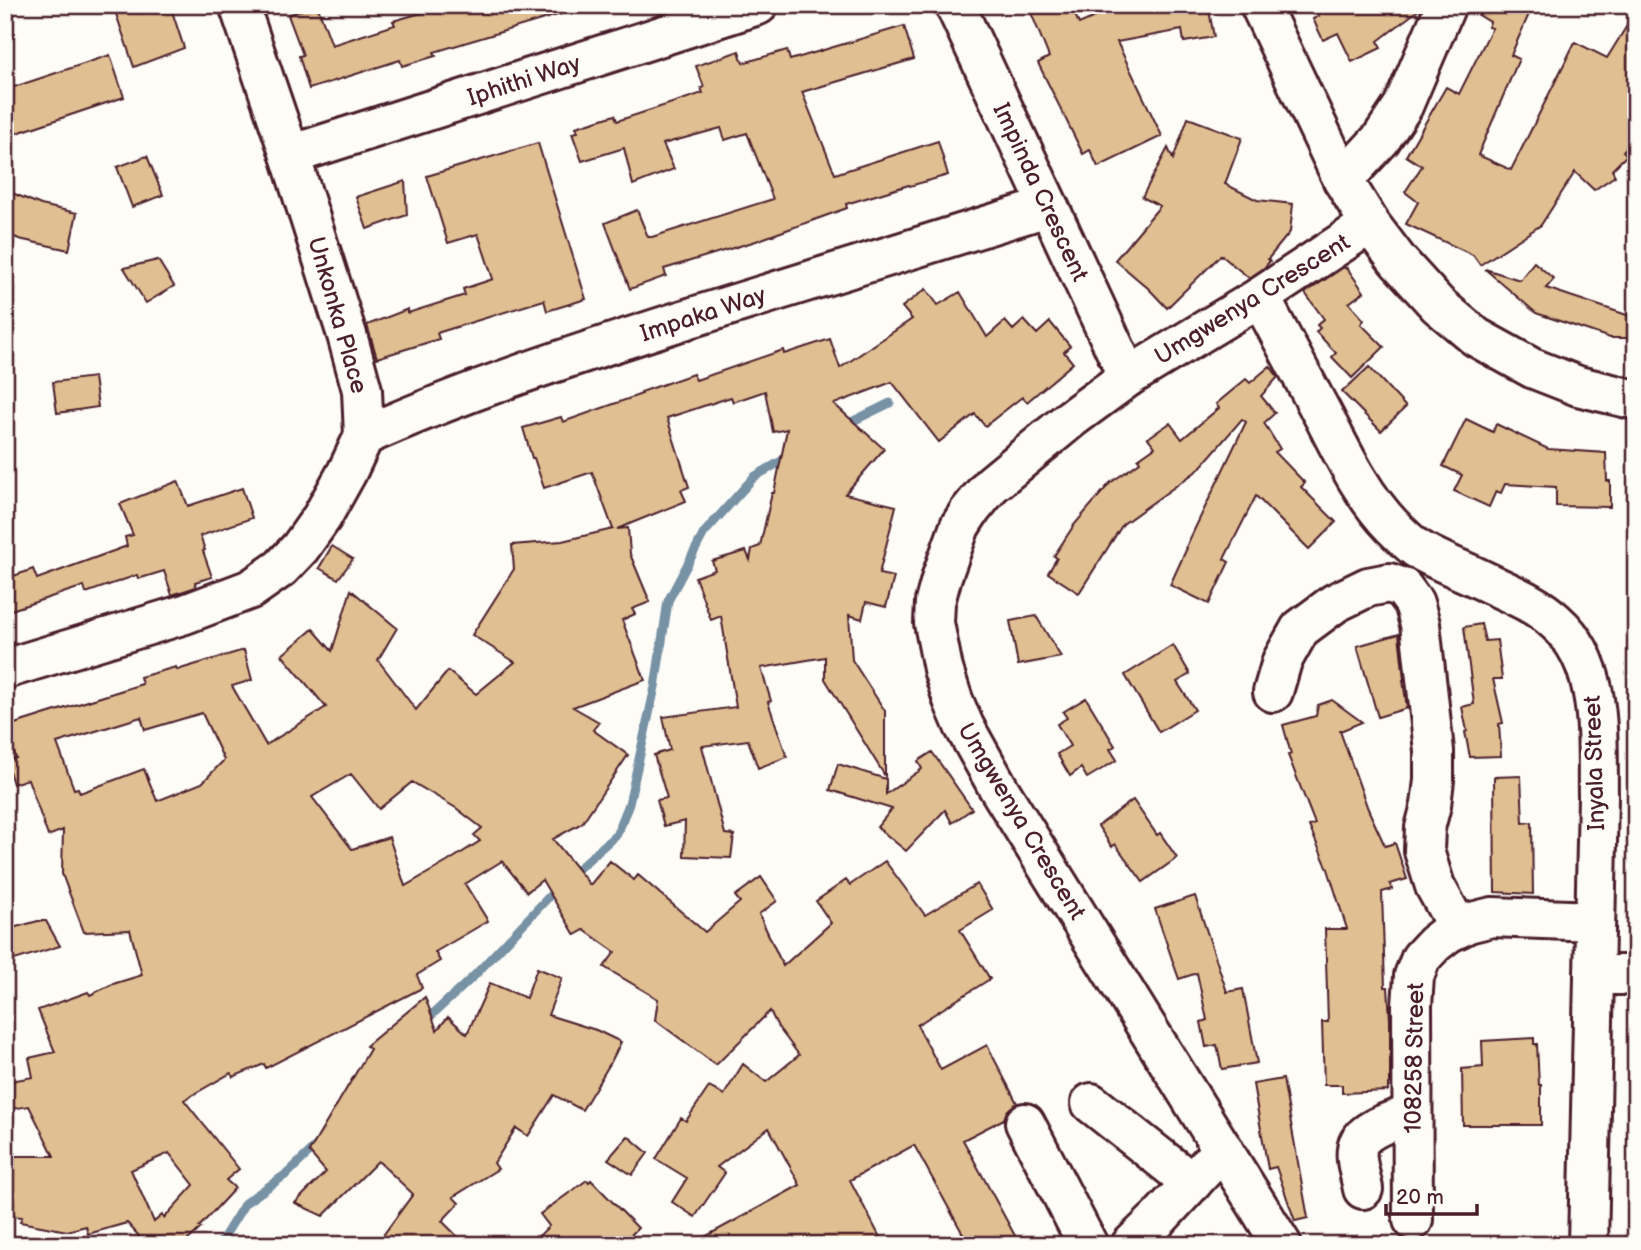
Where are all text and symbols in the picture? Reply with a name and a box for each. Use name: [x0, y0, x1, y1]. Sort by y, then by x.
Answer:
street label: Iphithi Way: [464, 49, 584, 112]
street label: Impinda Crescent: [987, 98, 1095, 287]
street label: Umgwenya Crescent: [1149, 227, 1356, 371]
street label: Unkonka Place: [301, 233, 374, 397]
street label: Impaka Way: [637, 281, 770, 348]
street label: Inyala Street: [1578, 694, 1611, 831]
street label: Umgwenya Crescent: [951, 718, 1092, 925]
street label: 108258 Street: [1399, 982, 1430, 1134]
scale bar: [1386, 1173, 1476, 1217]
text: 20 m: [1396, 1185, 1444, 1210]

